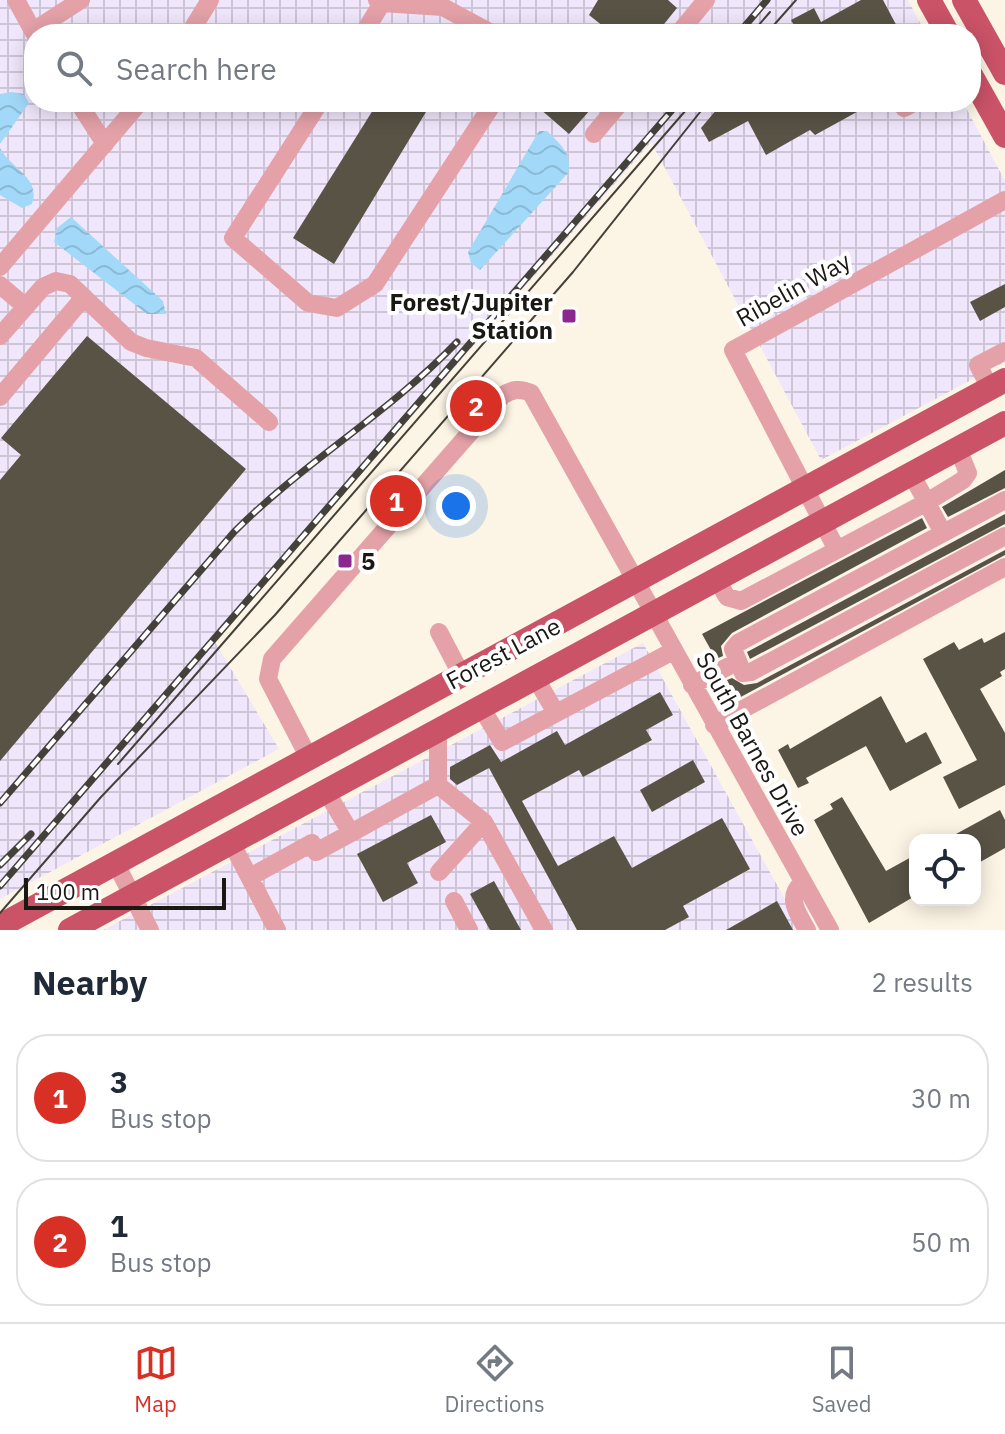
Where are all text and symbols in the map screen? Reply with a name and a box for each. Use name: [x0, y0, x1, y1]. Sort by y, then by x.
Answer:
search box: [24, 24, 981, 112]
icon: search: [52, 46, 96, 90]
text: Search here: [116, 49, 277, 88]
street label: Ribelin Way: [730, 244, 856, 334]
place label: Forest/Jupiter Station: [390, 286, 553, 346]
marker: Forest/Jupiter Station: [560, 307, 578, 325]
pin: 2: [450, 376, 502, 436]
pin: 1: [370, 471, 422, 531]
your location: [436, 486, 476, 526]
place label: 5: [361, 545, 375, 577]
marker: 5: [336, 552, 354, 570]
street label: Forest Lane: [440, 609, 566, 697]
street label: South Barnes Drive: [689, 646, 817, 842]
map controls: [909, 834, 981, 906]
button: locate: [909, 834, 981, 906]
scale bar: [24, 874, 226, 910]
text: 100 m: [36, 877, 100, 906]
text: Nearby: [32, 960, 147, 1004]
text: 2 results: [871, 965, 973, 999]
text: 3: [110, 1062, 128, 1101]
text: 1: [52, 1081, 68, 1115]
text: 30 m: [911, 1081, 971, 1115]
text: Bus stop: [110, 1101, 212, 1135]
text: 1: [110, 1206, 128, 1245]
text: 2: [52, 1225, 68, 1259]
text: 50 m: [911, 1225, 971, 1259]
text: Bus stop: [110, 1245, 212, 1279]
tab: Map: [134, 1341, 178, 1418]
tab: Directions: [445, 1341, 545, 1418]
tab: Saved: [812, 1341, 871, 1418]

